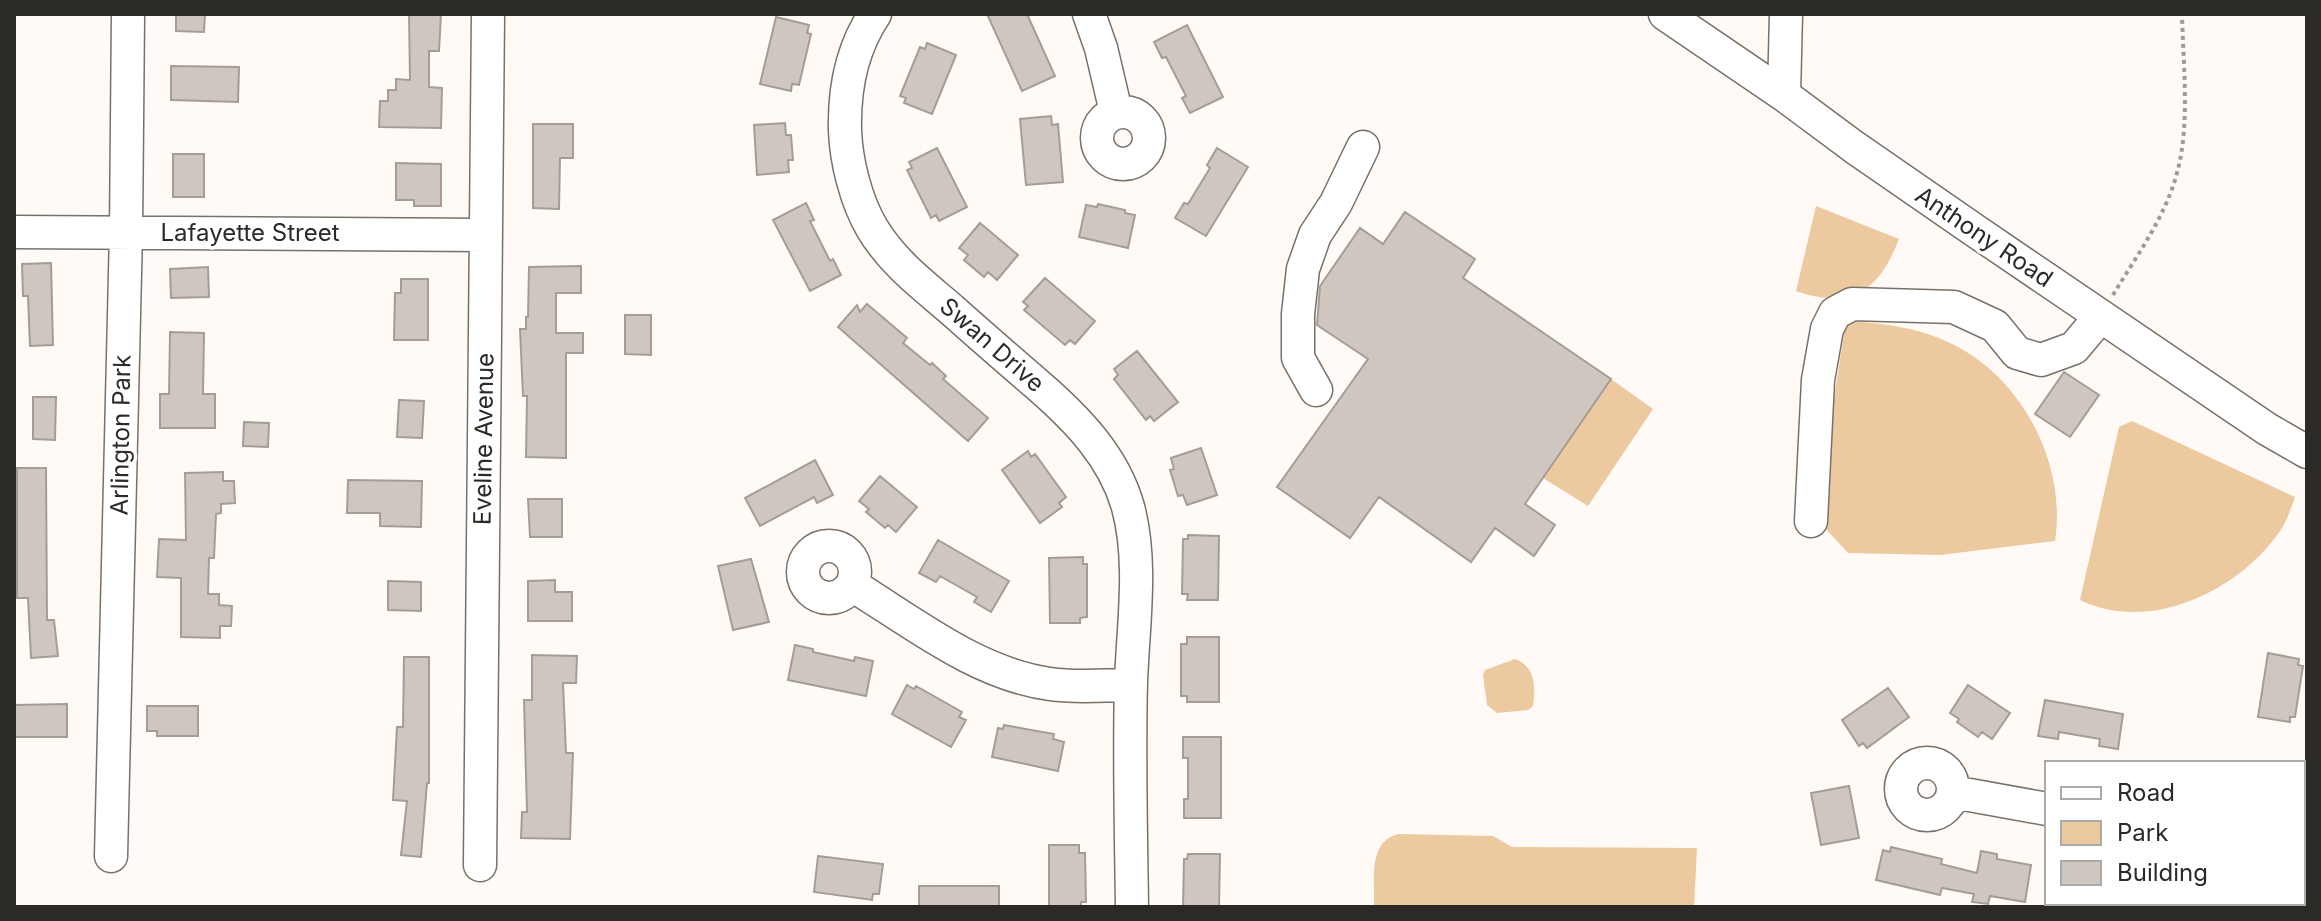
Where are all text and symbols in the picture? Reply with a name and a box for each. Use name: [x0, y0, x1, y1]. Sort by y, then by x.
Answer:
street label: Anthony Road: [1910, 180, 2058, 293]
street label: Lafayette Street: [160, 218, 340, 247]
street label: Swan Drive: [934, 291, 1051, 398]
street label: Eveline Avenue: [467, 353, 500, 525]
street label: Arlington Park: [105, 354, 136, 516]
legend: [2045, 761, 2305, 905]
text: Road: [2117, 778, 2175, 807]
text: Park: [2117, 818, 2168, 847]
text: Building: [2117, 858, 2208, 887]

